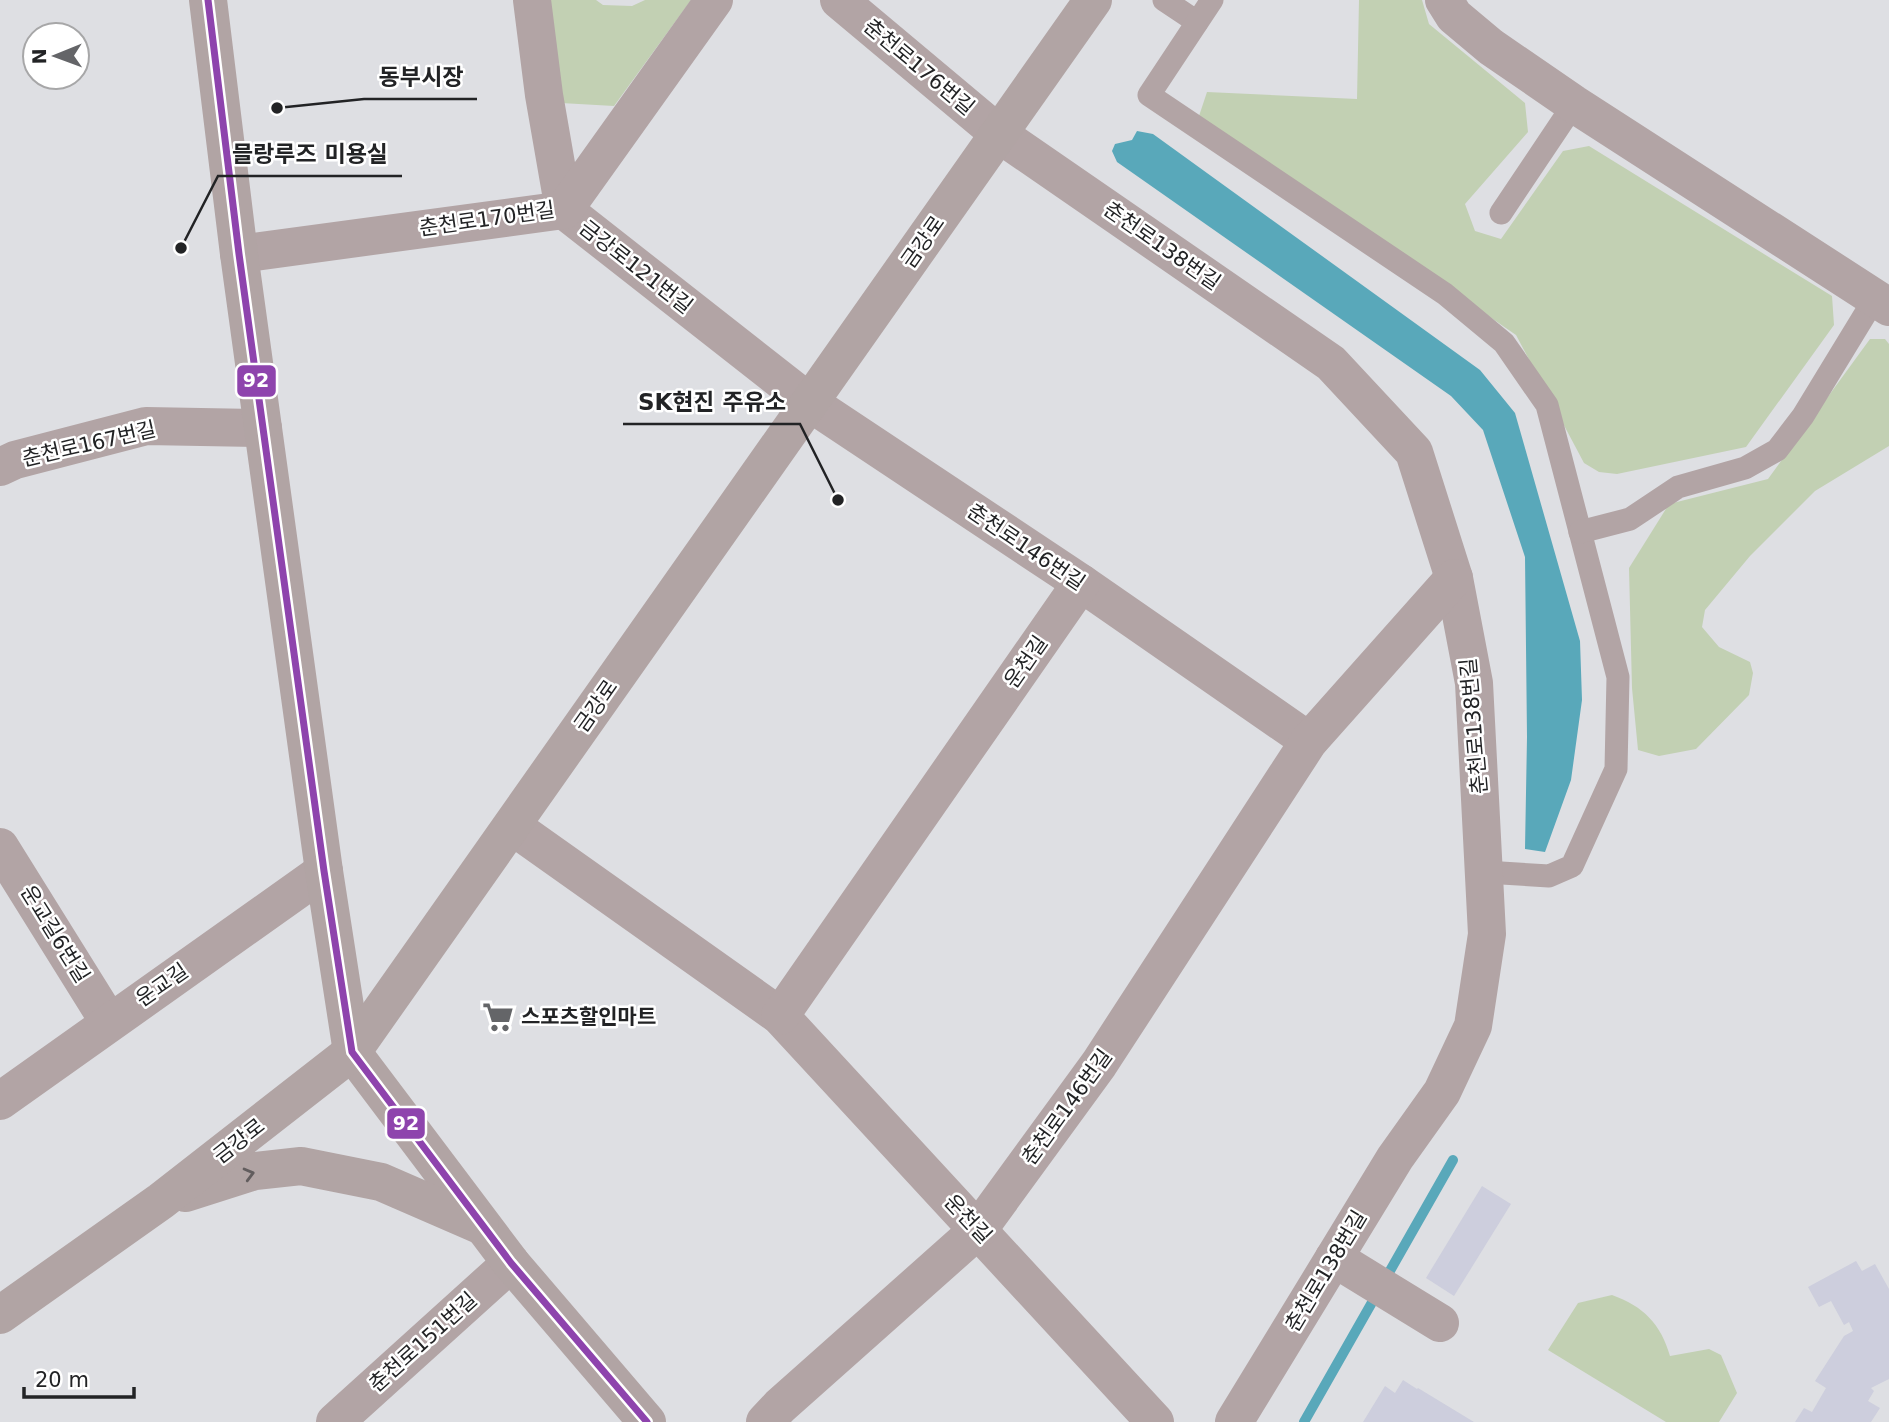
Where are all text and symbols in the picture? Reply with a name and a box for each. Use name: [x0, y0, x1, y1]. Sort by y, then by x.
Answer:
street label: 춘천로176번길: [859, 14, 979, 120]
north arrow: [21, 21, 91, 91]
text: N: [28, 48, 50, 64]
callout: 동부시장: [364, 55, 477, 99]
text: 동부시장: [379, 64, 463, 90]
callout: 믈랑루즈 미용실: [218, 132, 402, 176]
text: 믈랑루즈 미용실: [232, 141, 388, 167]
street label: 춘천로138번길: [1099, 197, 1225, 295]
street label: 춘천로170번길: [418, 198, 556, 240]
street label: 금강로: [897, 211, 949, 273]
street label: 금강로121번길: [575, 215, 697, 319]
line badge: 92: [236, 364, 277, 398]
text: 92: [243, 369, 269, 391]
callout: SK현진 주유소: [623, 380, 800, 424]
text: SK현진 주유소: [638, 389, 786, 415]
street label: 춘천로167번길: [20, 417, 158, 471]
street label: 춘천로146번길: [963, 499, 1089, 595]
street label: 운천길: [1000, 631, 1052, 693]
street label: 춘천로138번길: [1456, 657, 1492, 795]
street label: 금강로: [570, 675, 622, 737]
street label: 운교길6번길: [16, 881, 94, 987]
street label: 운교길: [131, 959, 193, 1011]
supermarket icon: 스포츠할인마트: [481, 1000, 515, 1034]
place label: 스포츠할인마트: [521, 1005, 656, 1029]
street label: 춘천로146번길: [1017, 1045, 1117, 1169]
line badge: 92: [386, 1107, 426, 1140]
text: 92: [393, 1112, 419, 1134]
street label: 금강로: [209, 1114, 269, 1168]
one-way arrow: [243, 1167, 255, 1182]
street label: 운천길: [939, 1190, 997, 1248]
street label: 춘천로138번길: [1281, 1206, 1371, 1336]
street label: 춘천로151번길: [364, 1287, 482, 1397]
scale bar: [24, 1356, 135, 1400]
text: 20 m: [35, 1368, 89, 1392]

